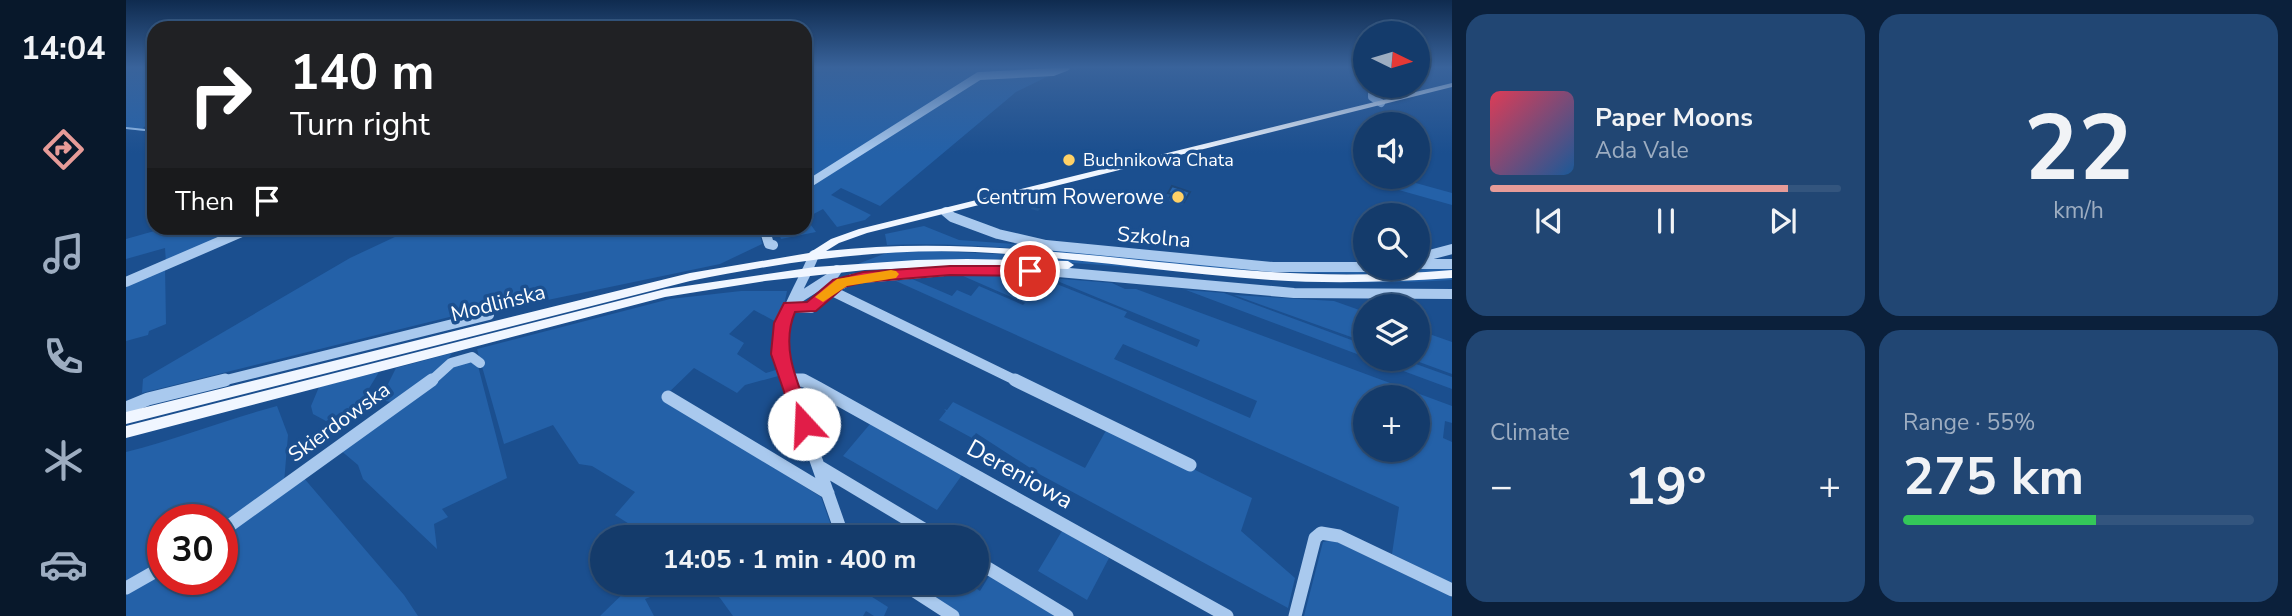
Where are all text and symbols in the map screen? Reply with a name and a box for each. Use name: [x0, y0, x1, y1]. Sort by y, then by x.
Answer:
north arrow: [1353, 21, 1430, 98]
map controls: [1353, 21, 1430, 462]
text: 14:04: [21, 27, 105, 70]
text: 140 m: [290, 39, 434, 106]
icon: right: [175, 49, 266, 140]
text: 22: [2024, 87, 2133, 211]
text: Paper Moons: [1595, 100, 1753, 135]
text: Turn right: [290, 103, 430, 146]
button: sound: [1353, 112, 1430, 189]
icon: directions: [39, 125, 88, 174]
text: Ada Vale: [1595, 135, 1689, 166]
place label: Buchnikowa Chata: [1083, 148, 1234, 172]
marker: Buchnikowa Chata: [1061, 152, 1077, 168]
icon: arrive: [248, 182, 286, 220]
place label: Centrum Rowerowe: [976, 183, 1164, 211]
text: Then: [175, 184, 234, 219]
marker: Centrum Rowerowe: [1170, 189, 1186, 205]
text: km/h: [2053, 195, 2104, 226]
icon: previous: [1530, 202, 1568, 240]
icon: pause: [1647, 202, 1685, 240]
icon: next: [1764, 202, 1802, 240]
button: search: [1353, 203, 1430, 280]
street label: Szkolna: [1116, 220, 1192, 254]
icon: music: [39, 229, 88, 278]
pin: [1000, 241, 1060, 301]
icon: arrive: [1011, 252, 1049, 290]
street label: Modlińska: [448, 278, 548, 328]
button: layers: [1353, 294, 1430, 371]
icon: phone: [39, 332, 88, 381]
street label: Skierdowska: [282, 375, 396, 469]
button: +: [1353, 385, 1430, 462]
position arrow: [767, 387, 841, 461]
text: Range · 55%: [1903, 407, 2035, 438]
text: Climate: [1490, 417, 1570, 448]
street label: Dereniowa: [961, 432, 1079, 516]
icon: climate: [39, 436, 88, 485]
text: 275 km: [1903, 441, 2084, 512]
text: 19°: [1624, 451, 1707, 522]
text: −: [1490, 461, 1513, 512]
text: +: [1818, 461, 1841, 512]
speed limit sign: 30: [147, 504, 238, 595]
icon: car: [39, 540, 88, 589]
text: 14:05 · 1 min · 400 m: [663, 542, 916, 577]

